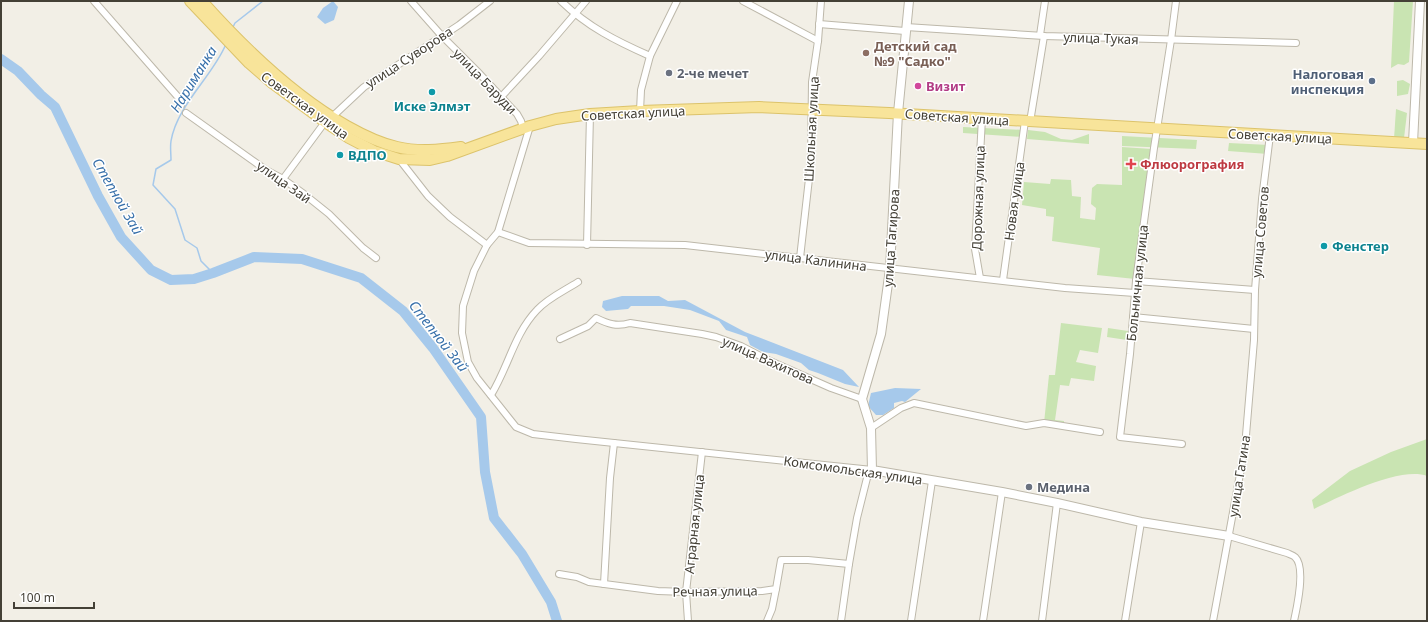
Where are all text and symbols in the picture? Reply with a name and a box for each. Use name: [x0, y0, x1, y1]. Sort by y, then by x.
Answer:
street label: улица Суворова: [362, 22, 456, 92]
street label: улица Тукая: [1063, 28, 1139, 48]
place label: Детский сад №9 "Садко": [874, 37, 957, 70]
water label: Нариманка: [165, 42, 221, 116]
street label: улица Баруди: [449, 44, 521, 118]
marker: Детский сад №9 "Садко": [861, 48, 871, 58]
place label: 2-че мечет: [677, 64, 749, 82]
place label: Налоговая инспекция: [1291, 65, 1364, 98]
street label: Советская улица: [258, 67, 352, 143]
marker: 2-че мечет: [664, 68, 674, 78]
street label: Школьная улица: [799, 76, 823, 182]
marker: Налоговая инспекция: [1367, 76, 1377, 86]
place label: Визит: [926, 77, 966, 95]
marker: Визит: [913, 81, 923, 91]
marker: Иске Элмэт: [427, 87, 437, 97]
place label: Иске Элмэт: [394, 97, 471, 115]
street label: Советская улица: [580, 101, 686, 125]
street label: Советская улица: [904, 104, 1010, 130]
street label: Советская улица: [1227, 124, 1333, 148]
street label: Дорожная улица: [967, 145, 989, 251]
place label: ВДПО: [348, 146, 387, 164]
marker: ВДПО: [335, 150, 345, 160]
water label: Степной Зай: [88, 154, 148, 238]
place label: Флюорография: [1140, 155, 1244, 173]
street label: улица Зай: [253, 157, 315, 207]
marker: Флюорография: [1125, 158, 1137, 170]
street label: Новая улица: [1000, 160, 1028, 242]
street label: улица Советов: [1247, 186, 1273, 278]
street label: улица Тагирова: [879, 188, 903, 288]
street label: Больничная улица: [1122, 224, 1152, 342]
place label: Фенстер: [1332, 237, 1389, 255]
marker: Фенстер: [1319, 241, 1329, 251]
street label: улица Калинина: [764, 245, 868, 275]
water label: Степной Зай: [405, 296, 473, 376]
street label: улица Вахитова: [719, 332, 817, 388]
street label: улица Гатина: [1224, 434, 1254, 518]
street label: Комсомольская улица: [782, 451, 924, 489]
street label: Аграрная улица: [680, 473, 708, 575]
place label: Медина: [1037, 478, 1090, 496]
marker: Медина: [1024, 482, 1034, 492]
street label: Речная улица: [672, 581, 758, 601]
scale bar: [14, 584, 94, 610]
text: 100 m: [20, 589, 55, 606]

